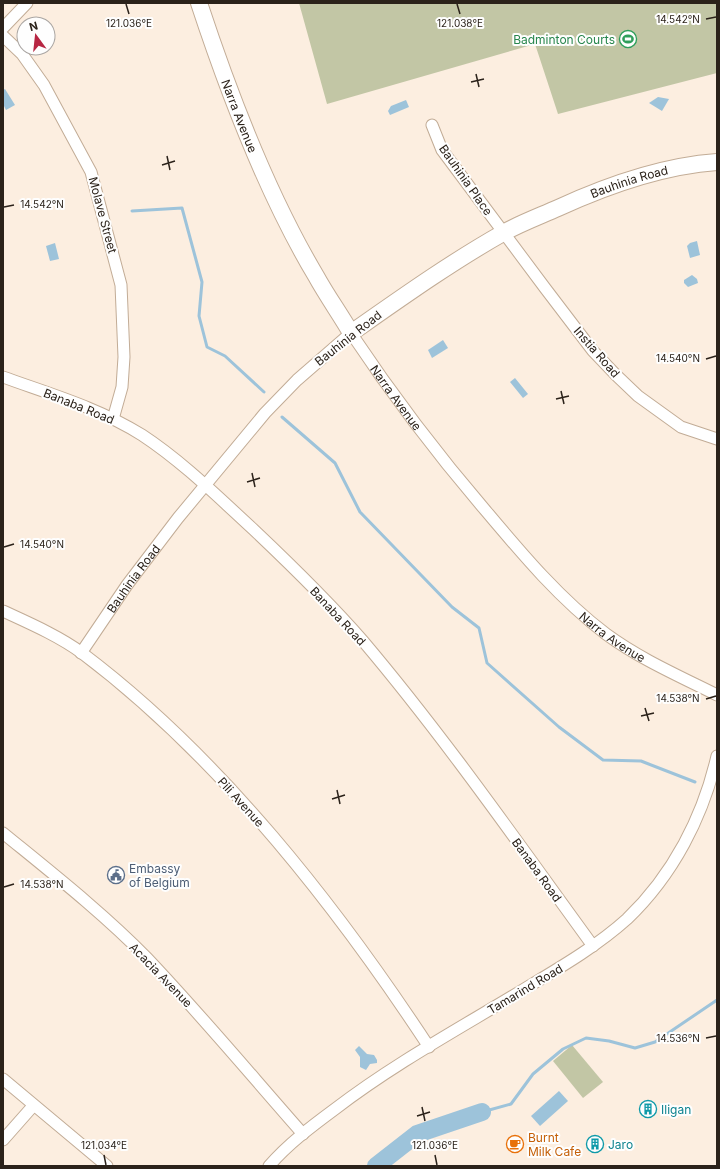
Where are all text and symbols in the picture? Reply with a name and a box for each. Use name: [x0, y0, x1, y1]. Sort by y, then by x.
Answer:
text: 14.542°N: [656, 13, 700, 25]
north arrow: [16, 16, 56, 56]
text: 121.036°E: [106, 17, 152, 29]
text: 121.038°E: [437, 17, 483, 29]
text: N: [28, 18, 39, 34]
sports icon: Badminton Courts: [618, 29, 638, 49]
place label: Badminton Courts: [513, 32, 615, 47]
street label: Narra Avenue: [219, 77, 261, 155]
street label: Bauhinia Place: [436, 142, 496, 218]
street label: Bauhinia Road: [588, 162, 669, 201]
street label: Molave Street: [86, 175, 120, 255]
text: 14.542°N: [20, 198, 64, 210]
street label: Bauhinia Road: [312, 307, 384, 369]
street label: Instia Road: [571, 323, 623, 381]
text: 14.540°N: [656, 352, 700, 364]
street label: Narra Avenue: [367, 362, 425, 433]
street label: Banaba Road: [41, 385, 117, 427]
text: 14.540°N: [20, 538, 64, 550]
street label: Bauhinia Road: [103, 541, 163, 615]
street label: Banaba Road: [307, 583, 369, 649]
street label: Narra Avenue: [577, 608, 648, 665]
text: 14.538°N: [656, 692, 700, 704]
street label: Pili Avenue: [215, 774, 267, 830]
street label: Banaba Road: [509, 835, 565, 905]
place label: Embassy of Belgium: [129, 861, 190, 890]
public building icon: Embassy of Belgium: [106, 865, 126, 885]
text: 14.538°N: [20, 878, 64, 890]
street label: Acacia Avenue: [126, 940, 196, 1010]
street label: Tamarind Road: [485, 961, 565, 1017]
text: 14.536°N: [656, 1032, 700, 1044]
building icon: Iligan: [638, 1099, 658, 1119]
place label: Iligan: [661, 1102, 691, 1117]
place label: Burnt Milk Cafe: [528, 1130, 581, 1159]
cafe icon: Burnt Milk Cafe: [505, 1134, 525, 1154]
building icon: Jaro: [585, 1134, 605, 1154]
place label: Jaro: [608, 1137, 633, 1152]
text: 121.034°E: [81, 1139, 127, 1151]
text: 121.036°E: [412, 1139, 458, 1151]

